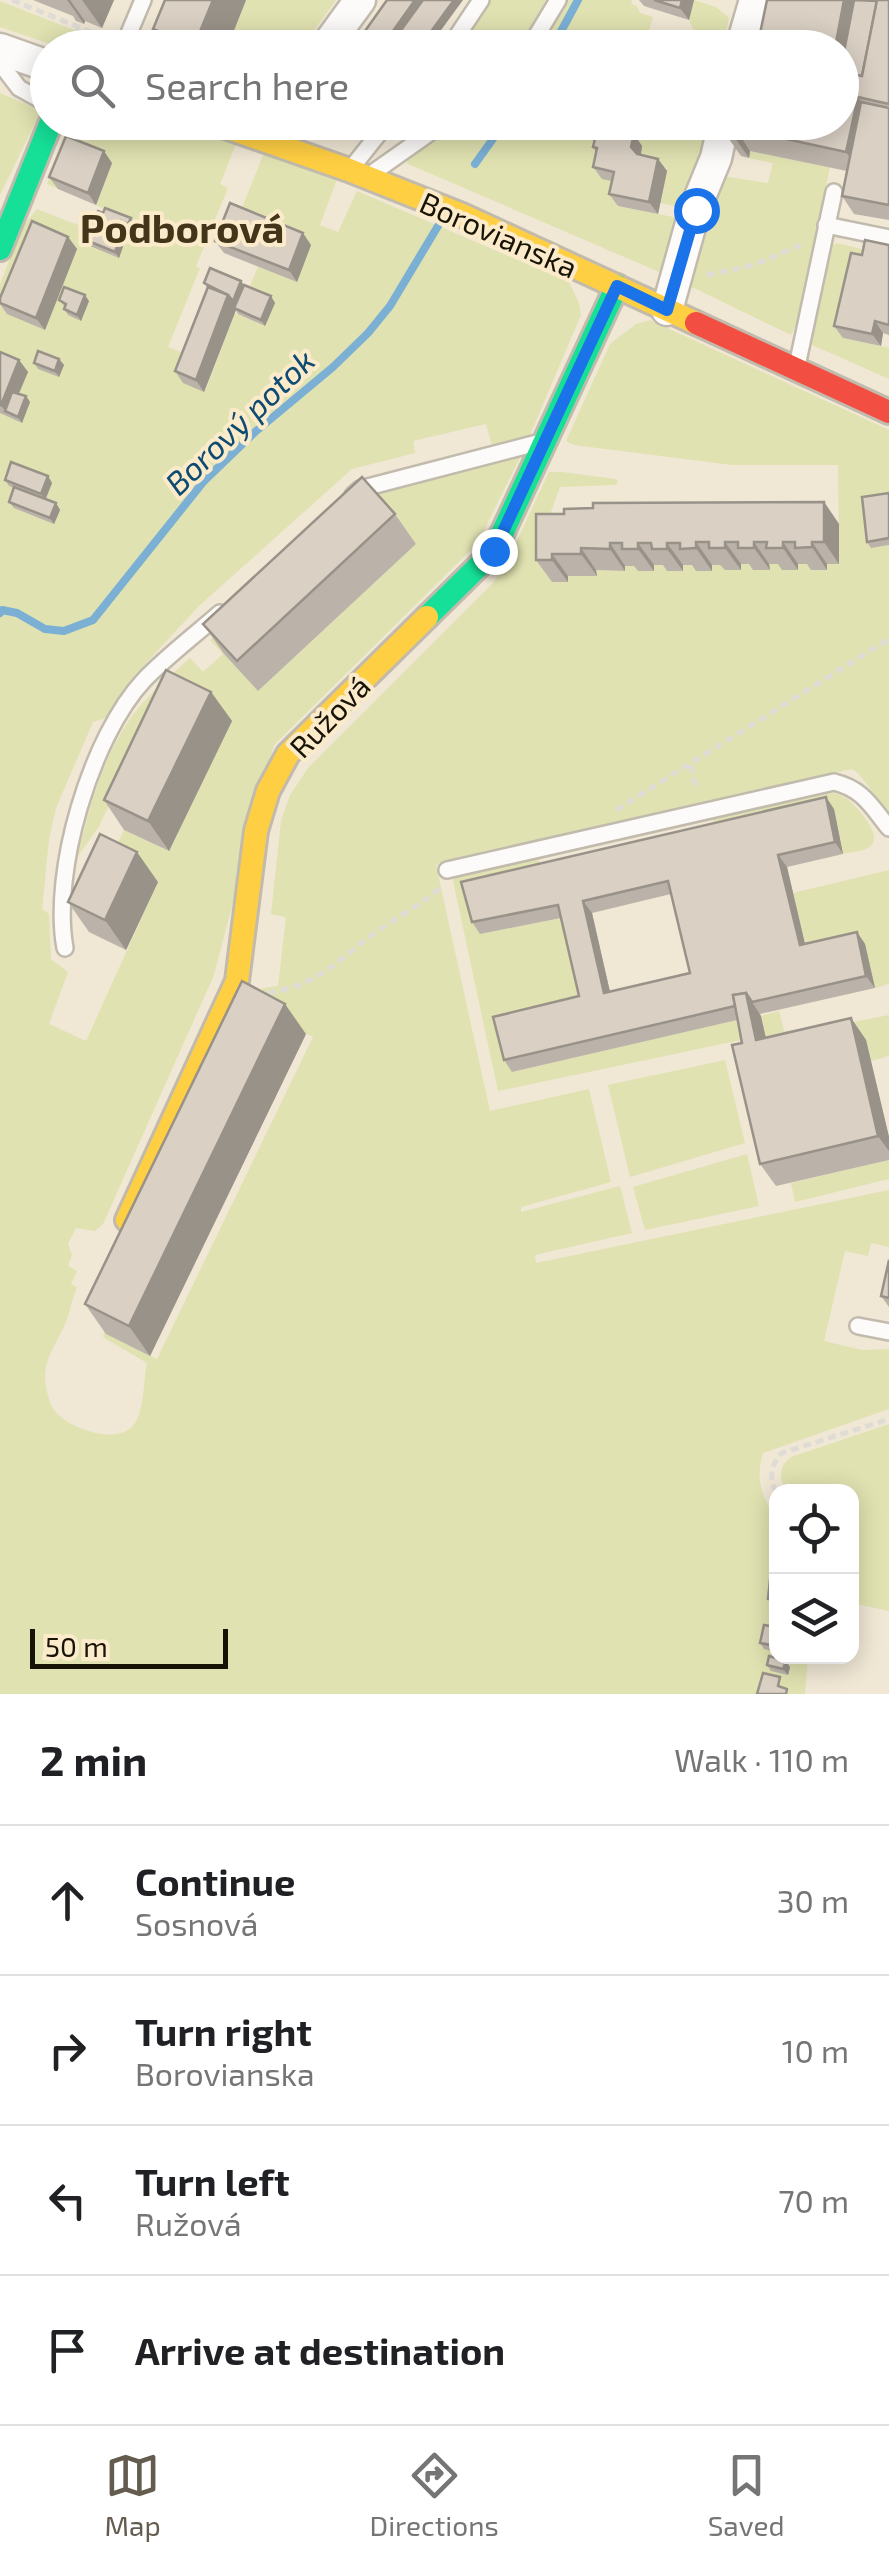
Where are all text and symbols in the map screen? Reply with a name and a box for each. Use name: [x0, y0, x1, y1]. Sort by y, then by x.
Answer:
search box: [30, 30, 859, 140]
icon: search: [65, 58, 120, 113]
text: Search here: [145, 62, 349, 108]
street label: Borovianska: [415, 183, 583, 285]
route start: [674, 188, 720, 234]
district label: Podborová: [80, 203, 284, 251]
water label: Borový potok: [157, 340, 322, 502]
route end: [472, 529, 518, 575]
street label: Ružová: [281, 668, 377, 764]
map controls: [769, 1484, 859, 1664]
button: locate: [769, 1484, 859, 1574]
button: layers: [769, 1574, 859, 1664]
scale bar: [30, 1624, 228, 1668]
text: 50 m: [45, 1629, 108, 1663]
text: 2 min: [40, 1734, 147, 1784]
text: Walk · 110 m: [674, 1740, 849, 1778]
text: Continue: [135, 1858, 295, 1904]
icon: ahead: [40, 1873, 95, 1928]
text: 30 m: [777, 1881, 849, 1919]
text: Sosnová: [135, 1904, 258, 1942]
text: Turn right: [135, 2008, 312, 2054]
icon: right: [40, 2023, 95, 2078]
text: 10 m: [782, 2031, 849, 2069]
text: Borovianska: [135, 2054, 315, 2092]
text: Turn left: [135, 2158, 290, 2204]
icon: left: [40, 2173, 95, 2228]
text: 70 m: [778, 2181, 849, 2219]
text: Ružová: [135, 2204, 242, 2242]
icon: arrive: [40, 2323, 95, 2378]
text: Arrive at destination: [135, 2327, 505, 2373]
tab: Map: [104, 2448, 161, 2542]
tab: Directions: [370, 2448, 499, 2542]
tab: Saved: [708, 2448, 785, 2542]

